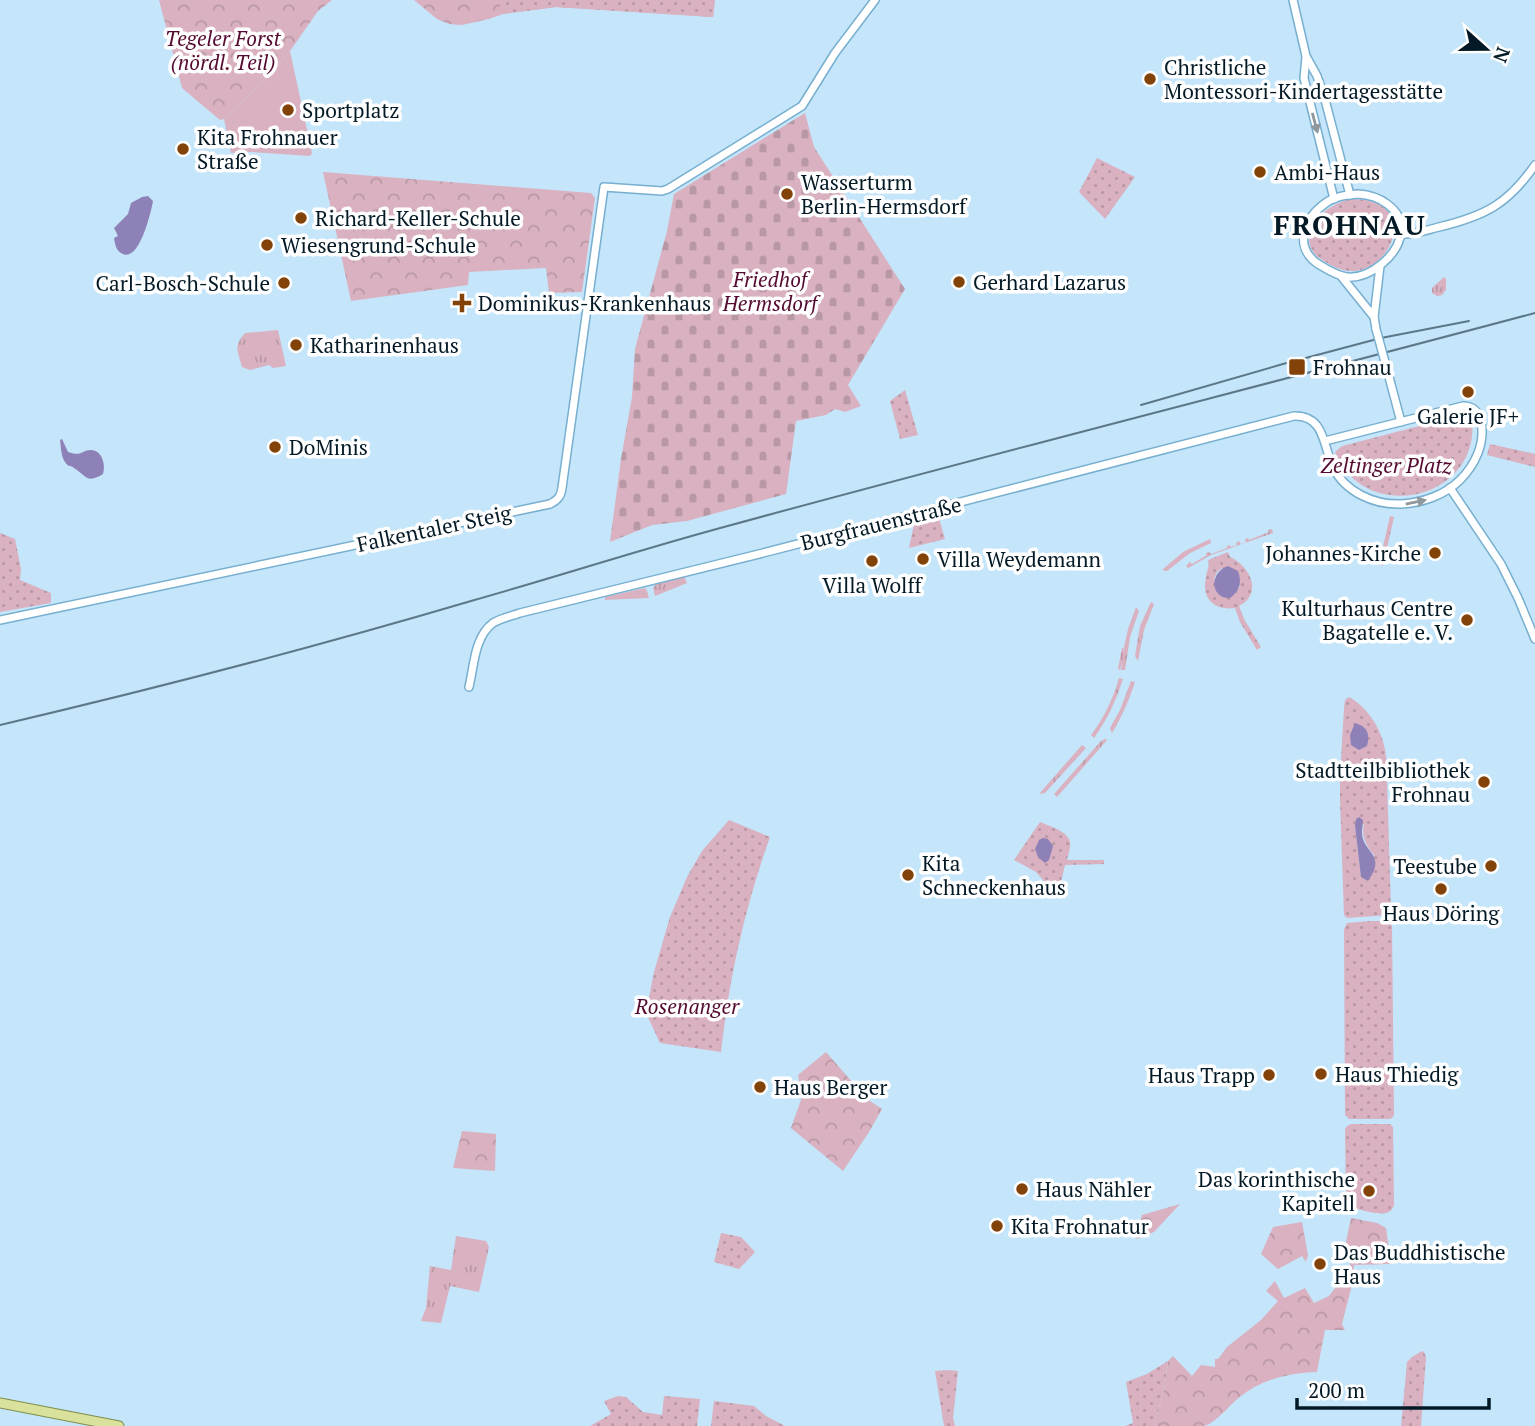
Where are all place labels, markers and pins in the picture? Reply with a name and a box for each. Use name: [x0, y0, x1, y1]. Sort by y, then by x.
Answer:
place label: Christliche Montessori-Kindertagesstätte: [1164, 53, 1443, 105]
marker: Christliche Montessori-Kindertagesstätte: [1142, 71, 1158, 87]
place label: Sportplatz: [302, 96, 399, 124]
marker: Sportplatz: [280, 102, 296, 118]
place label: Kita Frohnauer Straße: [197, 123, 338, 175]
marker: Kita Frohnauer Straße: [175, 141, 191, 157]
place label: Ambi-Haus: [1274, 158, 1380, 186]
marker: Ambi-Haus: [1252, 164, 1268, 180]
place label: Wasserturm Berlin-Hermsdorf: [801, 168, 968, 220]
marker: Wasserturm Berlin-Hermsdorf: [779, 186, 795, 202]
place label: Richard-Keller-Schule: [315, 204, 521, 232]
marker: Richard-Keller-Schule: [293, 210, 309, 226]
place label: Wiesengrund-Schule: [281, 231, 476, 259]
marker: Wiesengrund-Schule: [259, 237, 275, 253]
place label: Gerhard Lazarus: [973, 268, 1126, 296]
place label: Carl-Bosch-Schule: [96, 269, 270, 297]
marker: Gerhard Lazarus: [951, 274, 967, 290]
marker: Carl-Bosch-Schule: [276, 275, 292, 291]
place label: Dominikus-Krankenhaus: [478, 289, 711, 317]
marker: Dominikus-Krankenhaus: [452, 293, 472, 313]
place label: Katharinenhaus: [310, 331, 459, 359]
marker: Katharinenhaus: [288, 337, 304, 353]
place label: Frohnau: [1313, 353, 1392, 381]
marker: Frohnau: [1287, 357, 1307, 377]
marker: Galerie JF+: [1460, 384, 1476, 400]
place label: Galerie JF+: [1417, 402, 1519, 430]
place label: DoMinis: [289, 433, 368, 461]
marker: DoMinis: [267, 439, 283, 455]
place label: Johannes-Kirche: [1265, 539, 1421, 567]
place label: Villa Weydemann: [937, 545, 1101, 573]
marker: Johannes-Kirche: [1427, 545, 1443, 561]
marker: Villa Weydemann: [915, 551, 931, 567]
marker: Villa Wolff: [864, 553, 880, 569]
place label: Villa Wolff: [822, 571, 924, 599]
place label: Kulturhaus Centre Bagatelle e. V.: [1281, 594, 1453, 646]
marker: Kulturhaus Centre Bagatelle e. V.: [1459, 612, 1475, 628]
place label: Stadtteilbibliothek Frohnau: [1295, 756, 1470, 808]
marker: Stadtteilbibliothek Frohnau: [1476, 774, 1492, 790]
place label: Kita Schneckenhaus: [922, 849, 1066, 901]
place label: Teestube: [1393, 852, 1477, 880]
marker: Teestube: [1483, 858, 1499, 874]
marker: Kita Schneckenhaus: [900, 867, 916, 883]
marker: Haus Döring: [1433, 881, 1449, 897]
place label: Haus Döring: [1383, 899, 1500, 927]
place label: Haus Thiedig: [1335, 1060, 1459, 1088]
place label: Haus Trapp: [1148, 1061, 1255, 1089]
marker: Haus Thiedig: [1313, 1066, 1329, 1082]
marker: Haus Trapp: [1261, 1067, 1277, 1083]
place label: Haus Berger: [774, 1073, 887, 1101]
marker: Haus Berger: [752, 1079, 768, 1095]
place label: Das korinthische Kapitell: [1198, 1165, 1355, 1217]
place label: Haus Nähler: [1036, 1175, 1151, 1203]
marker: Haus Nähler: [1014, 1181, 1030, 1197]
marker: Das korinthische Kapitell: [1361, 1183, 1377, 1199]
place label: Kita Frohnatur: [1011, 1212, 1149, 1240]
marker: Kita Frohnatur: [989, 1218, 1005, 1234]
place label: Das Buddhistische Haus: [1334, 1238, 1506, 1290]
marker: Das Buddhistische Haus: [1312, 1256, 1328, 1272]

